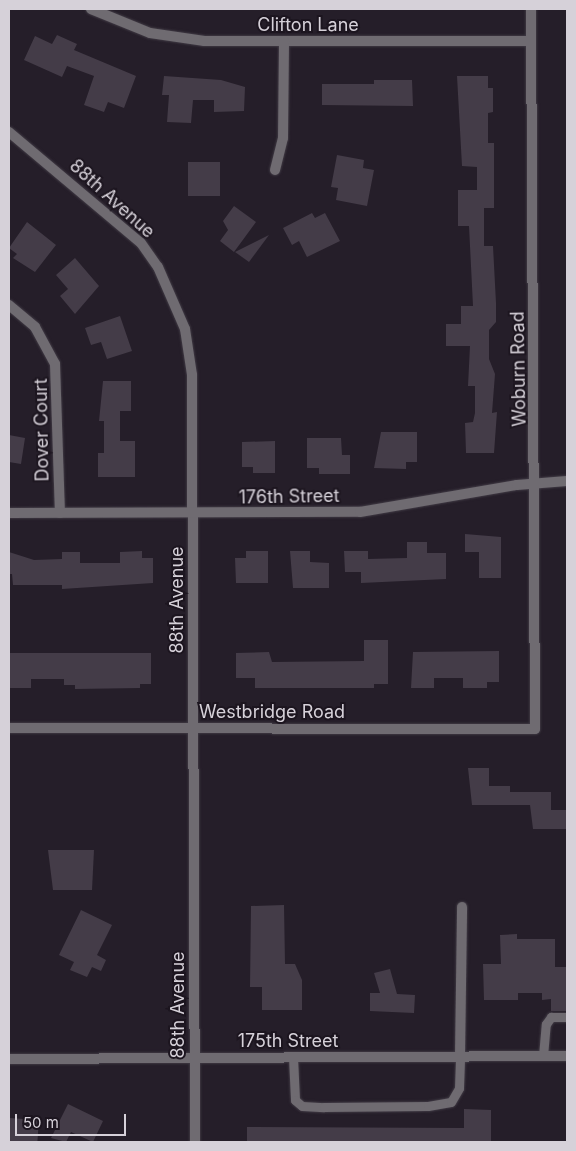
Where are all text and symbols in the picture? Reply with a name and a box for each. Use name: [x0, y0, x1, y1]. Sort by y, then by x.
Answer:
street label: Clifton Lane: [257, 14, 359, 36]
street label: 88th Avenue: [65, 155, 159, 243]
street label: Woburn Road: [507, 311, 531, 427]
street label: Dover Court: [30, 378, 54, 482]
street label: 176th Street: [238, 485, 340, 509]
street label: 88th Avenue: [166, 546, 188, 654]
street label: Westbridge Road: [199, 701, 345, 723]
street label: 88th Avenue: [167, 951, 189, 1059]
street label: 175th Street: [238, 1030, 338, 1052]
scale bar: [18, 1104, 129, 1136]
text: 50 m: [23, 1113, 59, 1132]

